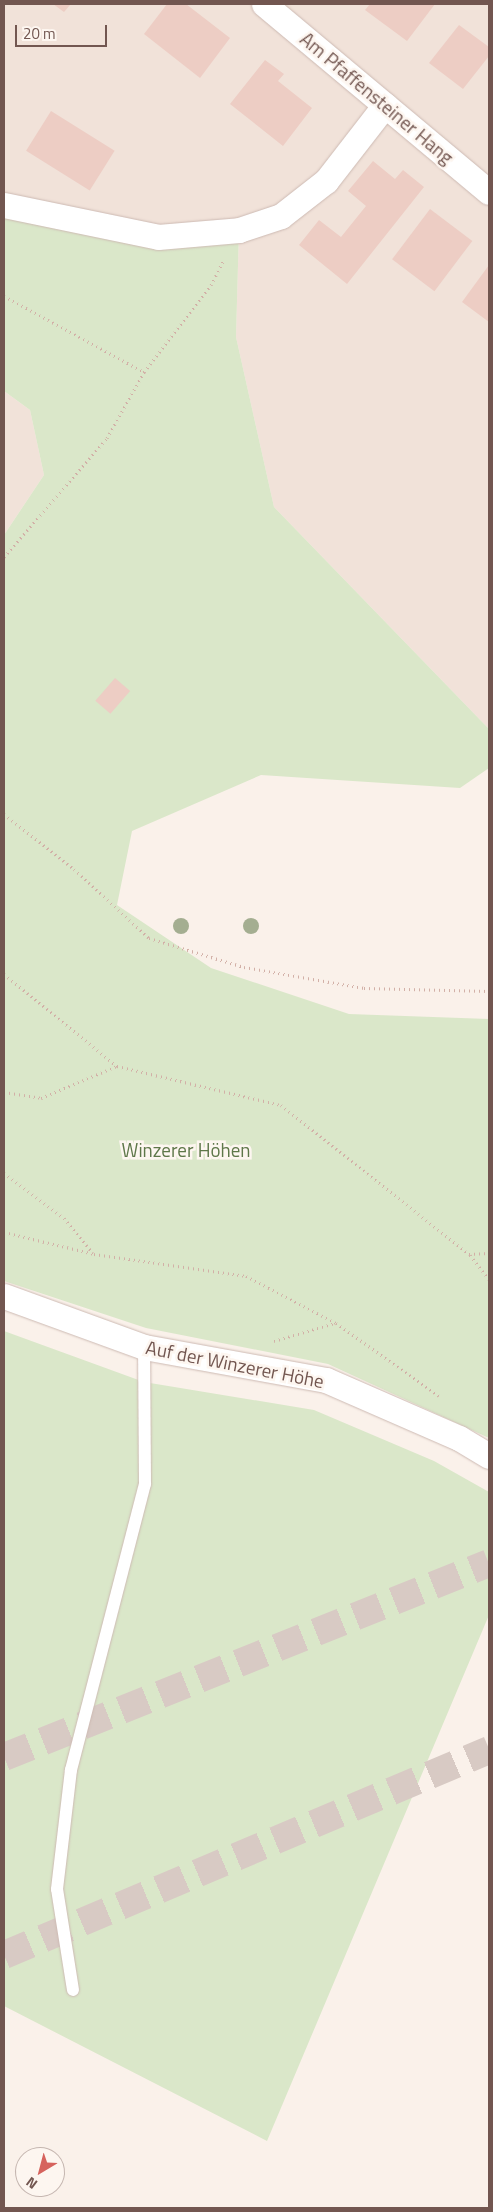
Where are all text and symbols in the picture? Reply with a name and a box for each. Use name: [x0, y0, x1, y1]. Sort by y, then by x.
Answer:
scale bar: [18, 15, 110, 47]
text: 20 m: [23, 22, 56, 45]
street label: Am Pfaffensteiner Hang: [296, 27, 458, 169]
park label: Winzerer Höhen: [122, 1139, 250, 1161]
street label: Auf der Winzerer Höhe: [144, 1336, 326, 1392]
north arrow: [15, 2147, 65, 2197]
text: N: [21, 2172, 41, 2195]

